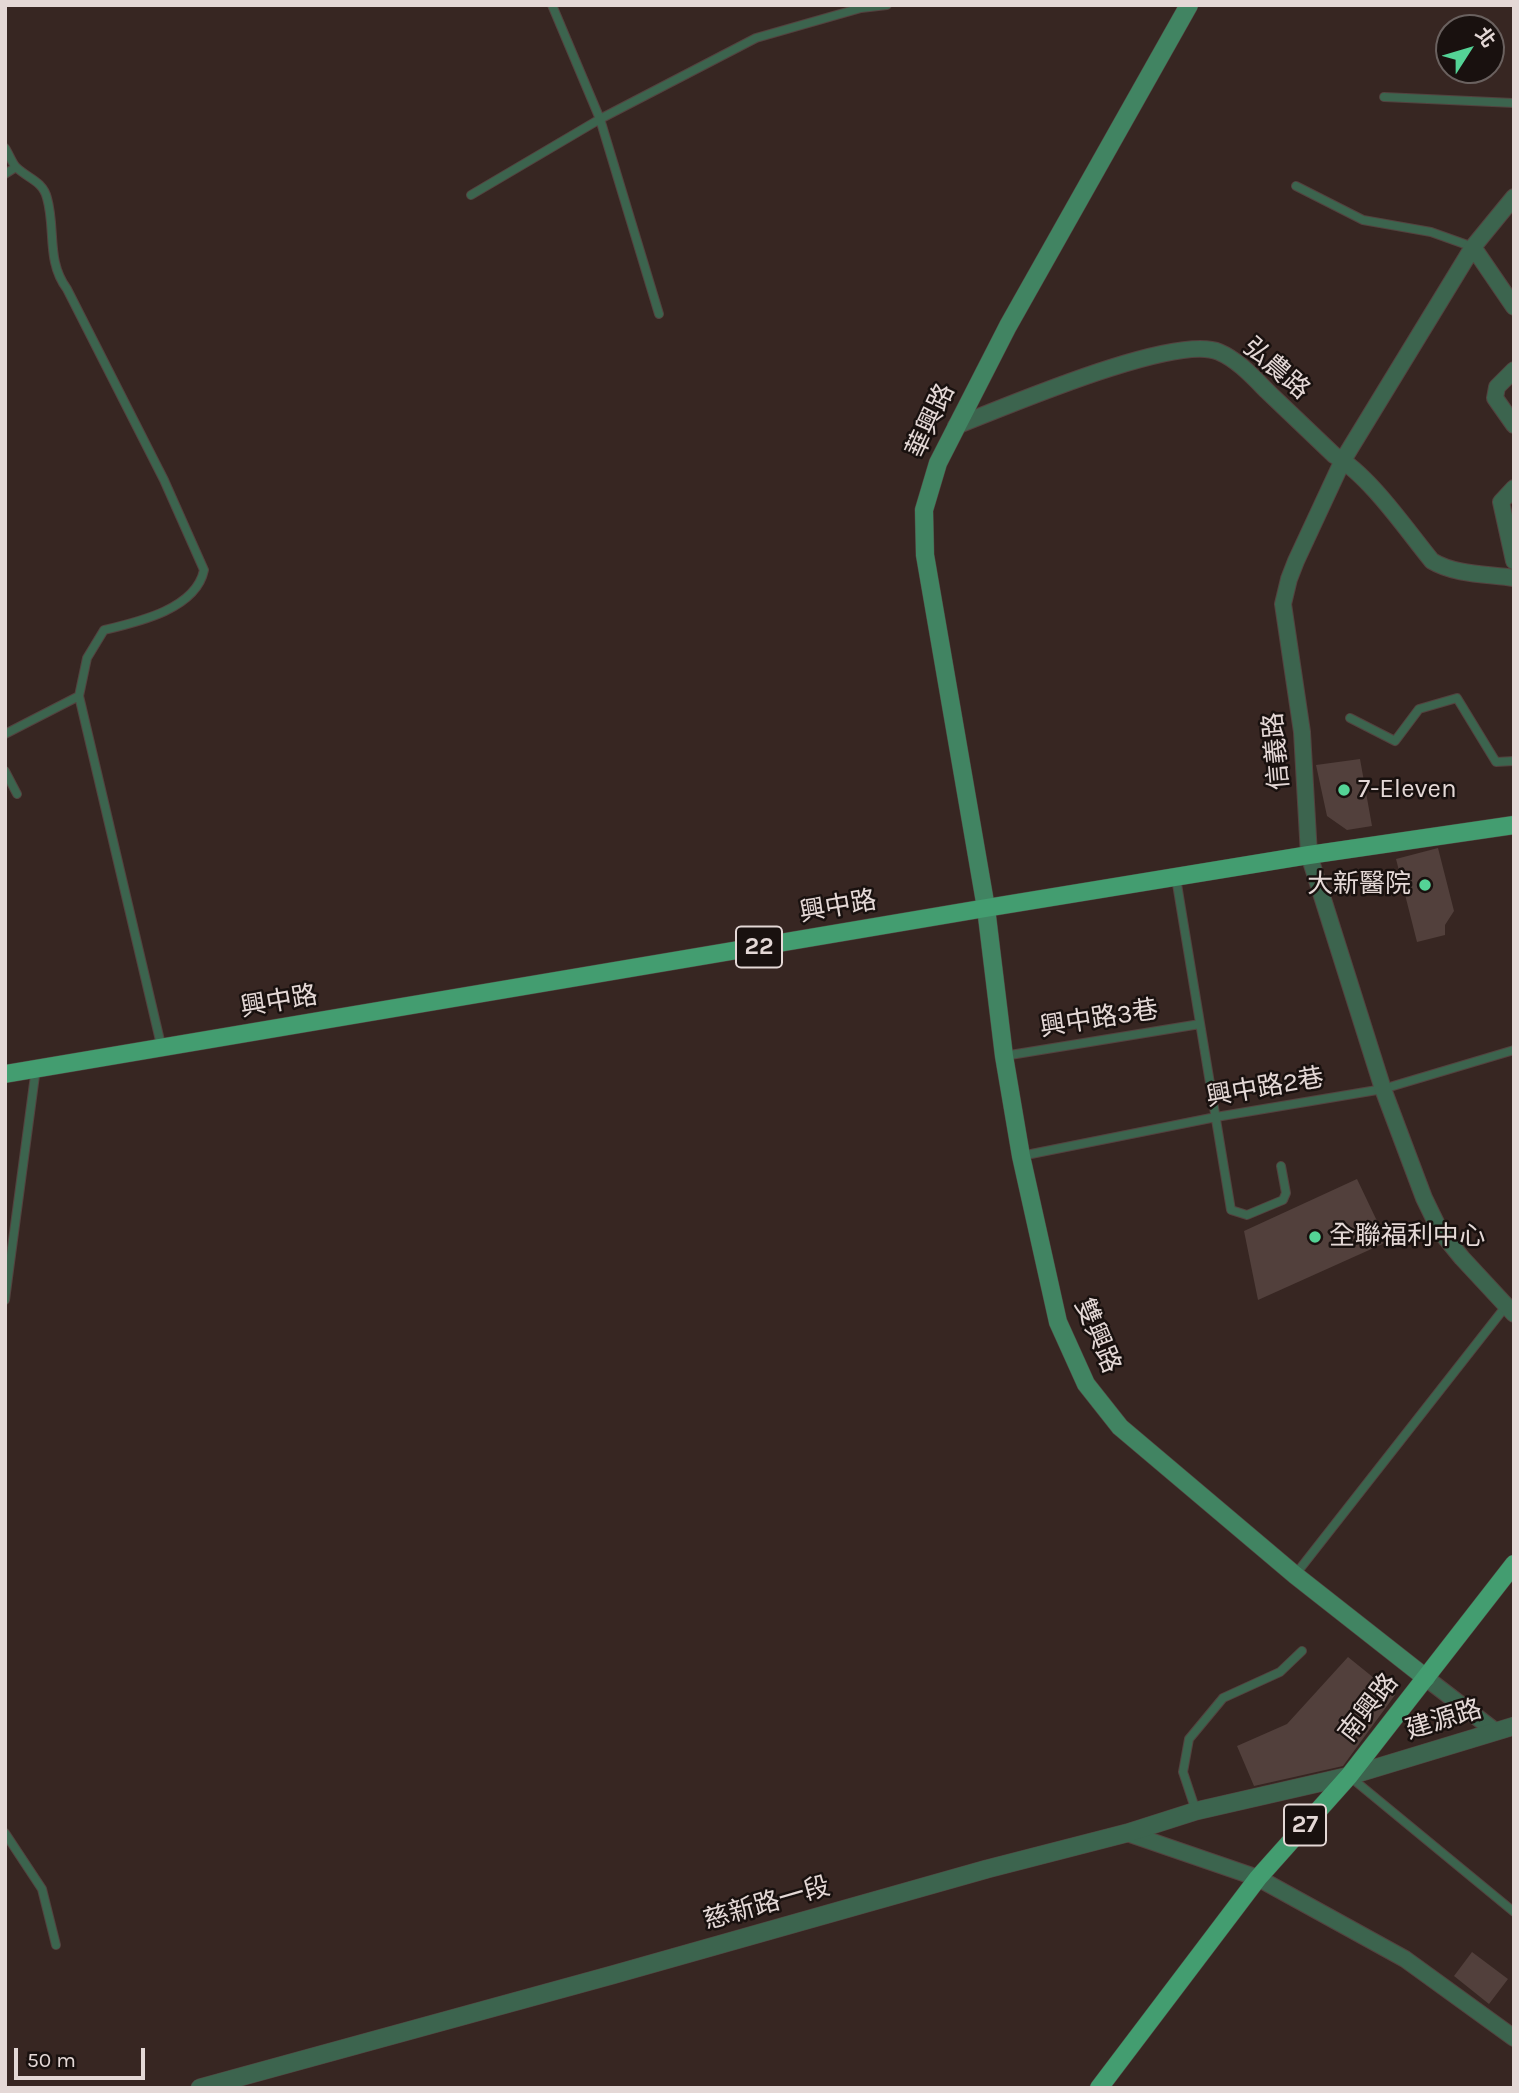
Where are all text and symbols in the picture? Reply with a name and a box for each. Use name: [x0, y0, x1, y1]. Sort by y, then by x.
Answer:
north arrow: [1435, 14, 1505, 84]
text: 北: [1471, 23, 1500, 52]
street label: 弘農路: [1236, 332, 1316, 406]
street label: 華興路: [900, 379, 962, 463]
street label: 信義路: [1258, 711, 1296, 791]
place label: 7-Eleven: [1358, 774, 1457, 806]
marker: 7-Eleven: [1336, 782, 1352, 798]
place label: 大新醫院: [1307, 869, 1411, 901]
marker: 大新醫院: [1417, 877, 1433, 893]
street label: 興中路: [797, 885, 879, 929]
road number: 22: [736, 926, 782, 967]
street label: 興中路: [238, 980, 320, 1024]
street label: 興中路3巷: [1038, 994, 1160, 1044]
street label: 興中路2巷: [1204, 1062, 1326, 1114]
place label: 全聯福利中心: [1329, 1221, 1485, 1253]
marker: 全聯福利中心: [1307, 1229, 1323, 1245]
street label: 雙興路: [1067, 1294, 1127, 1378]
street label: 南興路: [1333, 1668, 1405, 1748]
street label: 建源路: [1402, 1694, 1486, 1746]
road number: 27: [1284, 1804, 1326, 1846]
street label: 慈新路一段: [700, 1871, 834, 1937]
scale bar: [18, 2034, 149, 2078]
text: 50 m: [27, 2048, 76, 2072]

